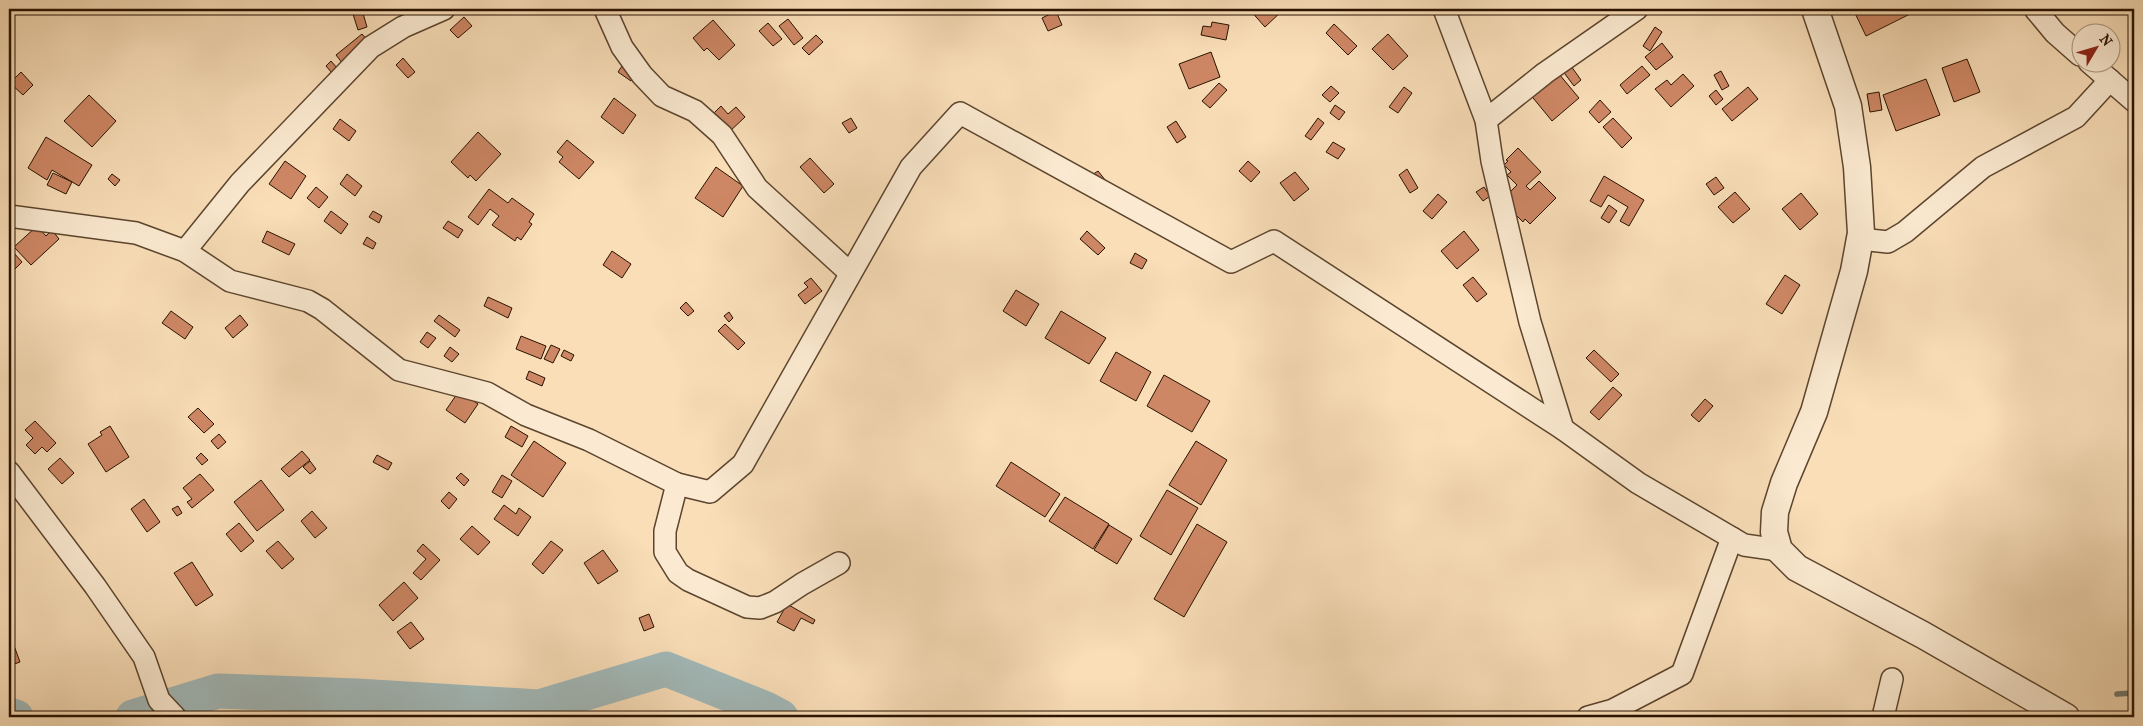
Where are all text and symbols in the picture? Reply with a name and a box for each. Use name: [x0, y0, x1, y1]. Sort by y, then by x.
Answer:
north arrow: [2070, 22, 2120, 72]
text: N: [2096, 31, 2116, 50]

